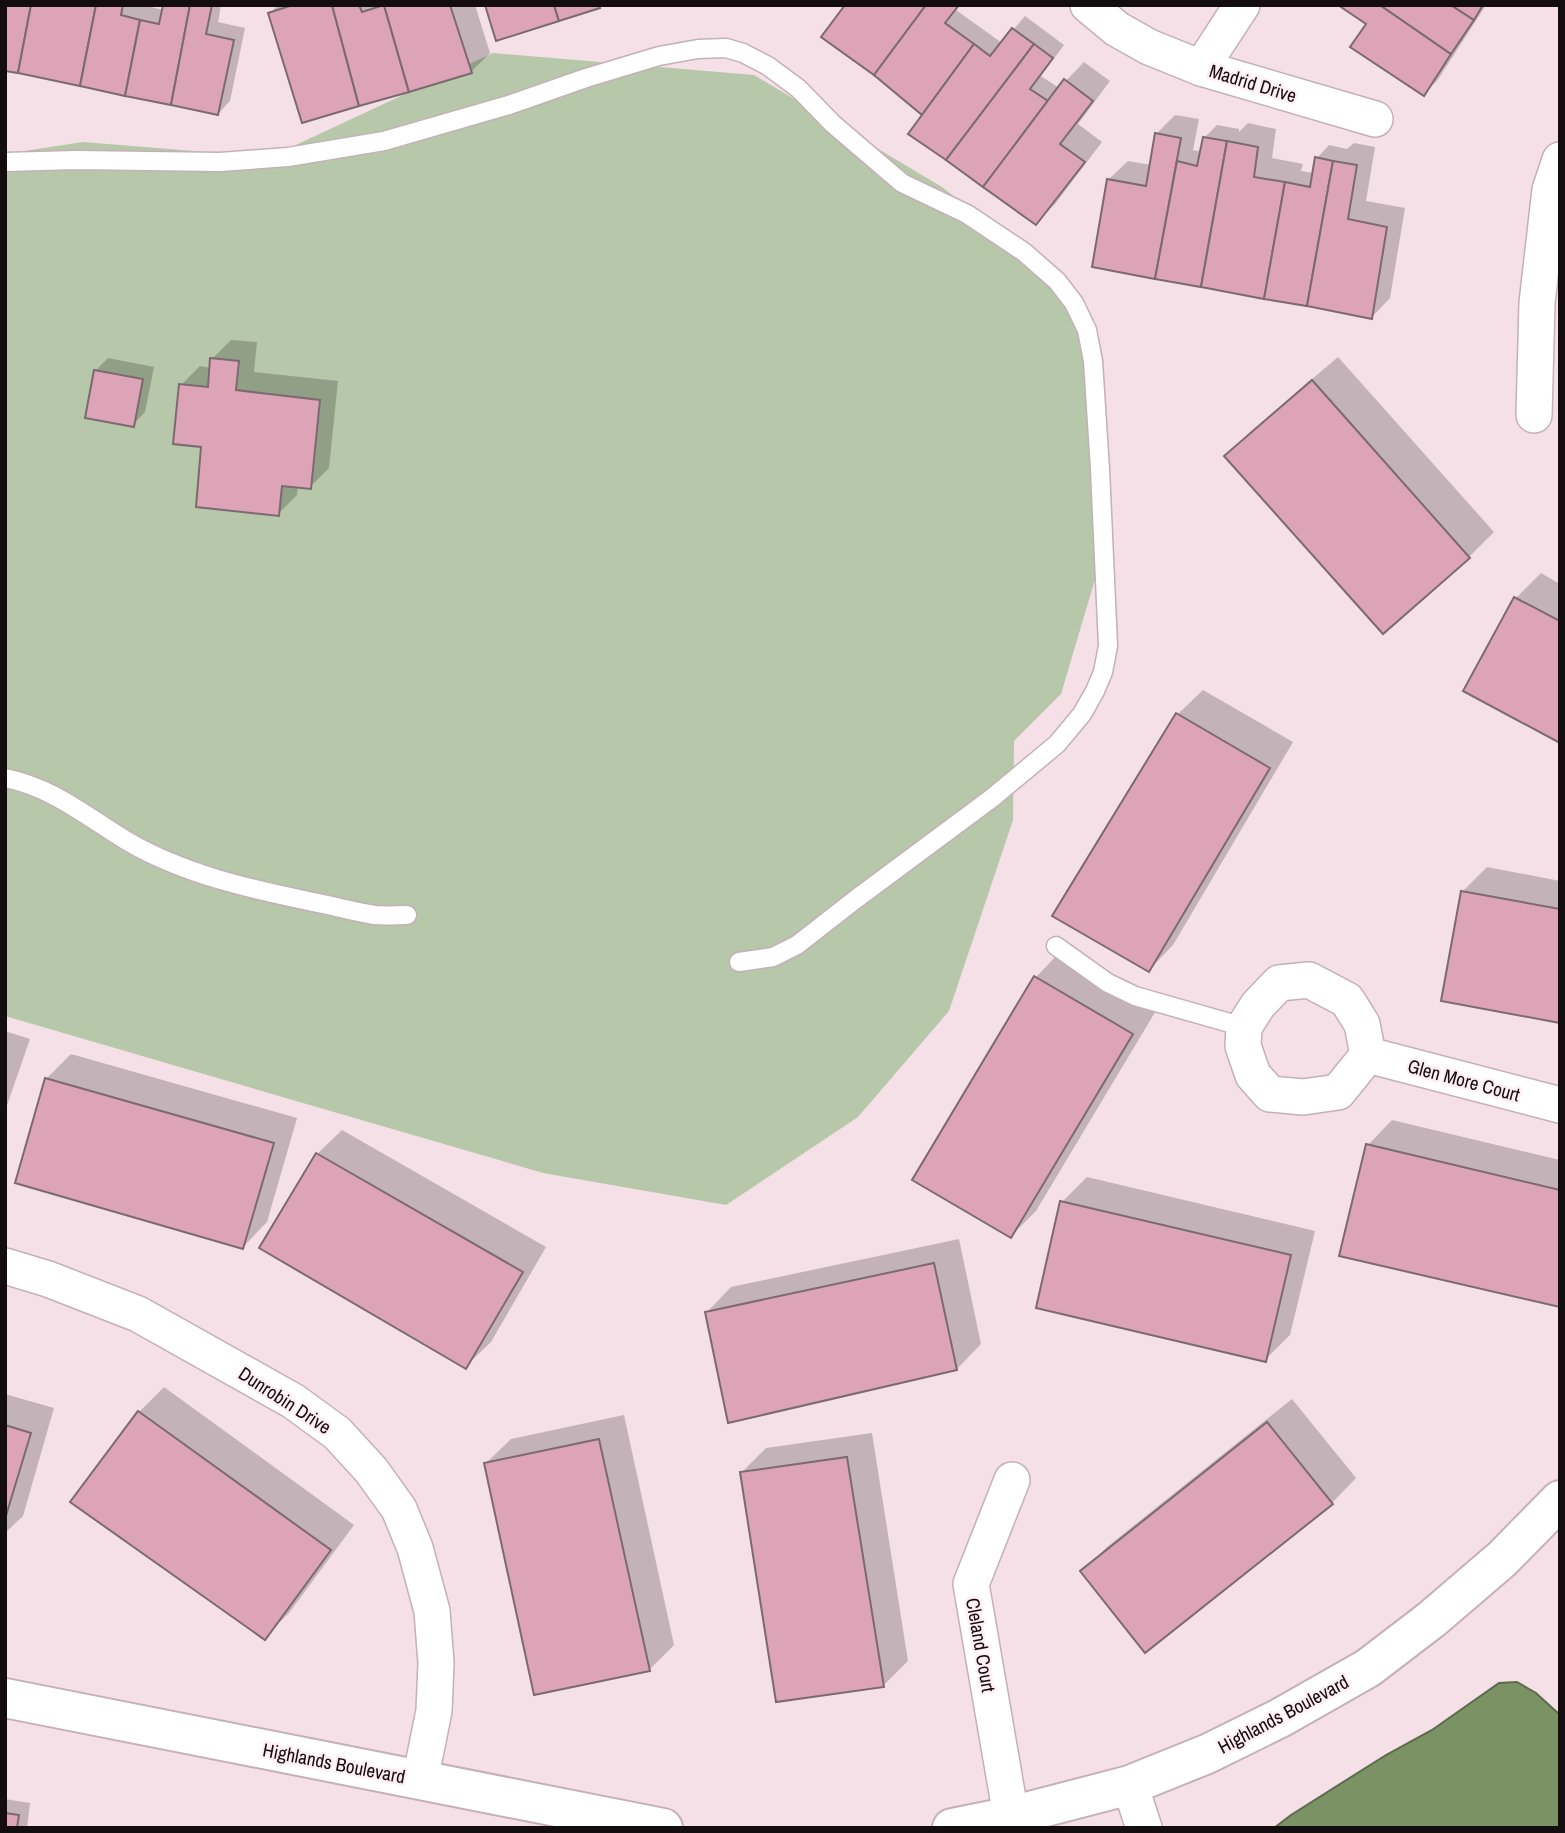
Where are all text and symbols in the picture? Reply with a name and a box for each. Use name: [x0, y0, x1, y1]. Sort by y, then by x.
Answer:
street label: Madrid Drive: [1206, 57, 1300, 109]
street label: Glen More Court: [1405, 1053, 1524, 1108]
street label: Dunrobin Drive: [234, 1360, 336, 1440]
street label: Cleland Court: [960, 1596, 1002, 1695]
street label: Highlands Boulevard: [1213, 1669, 1353, 1759]
street label: Highlands Boulevard: [261, 1736, 407, 1790]

